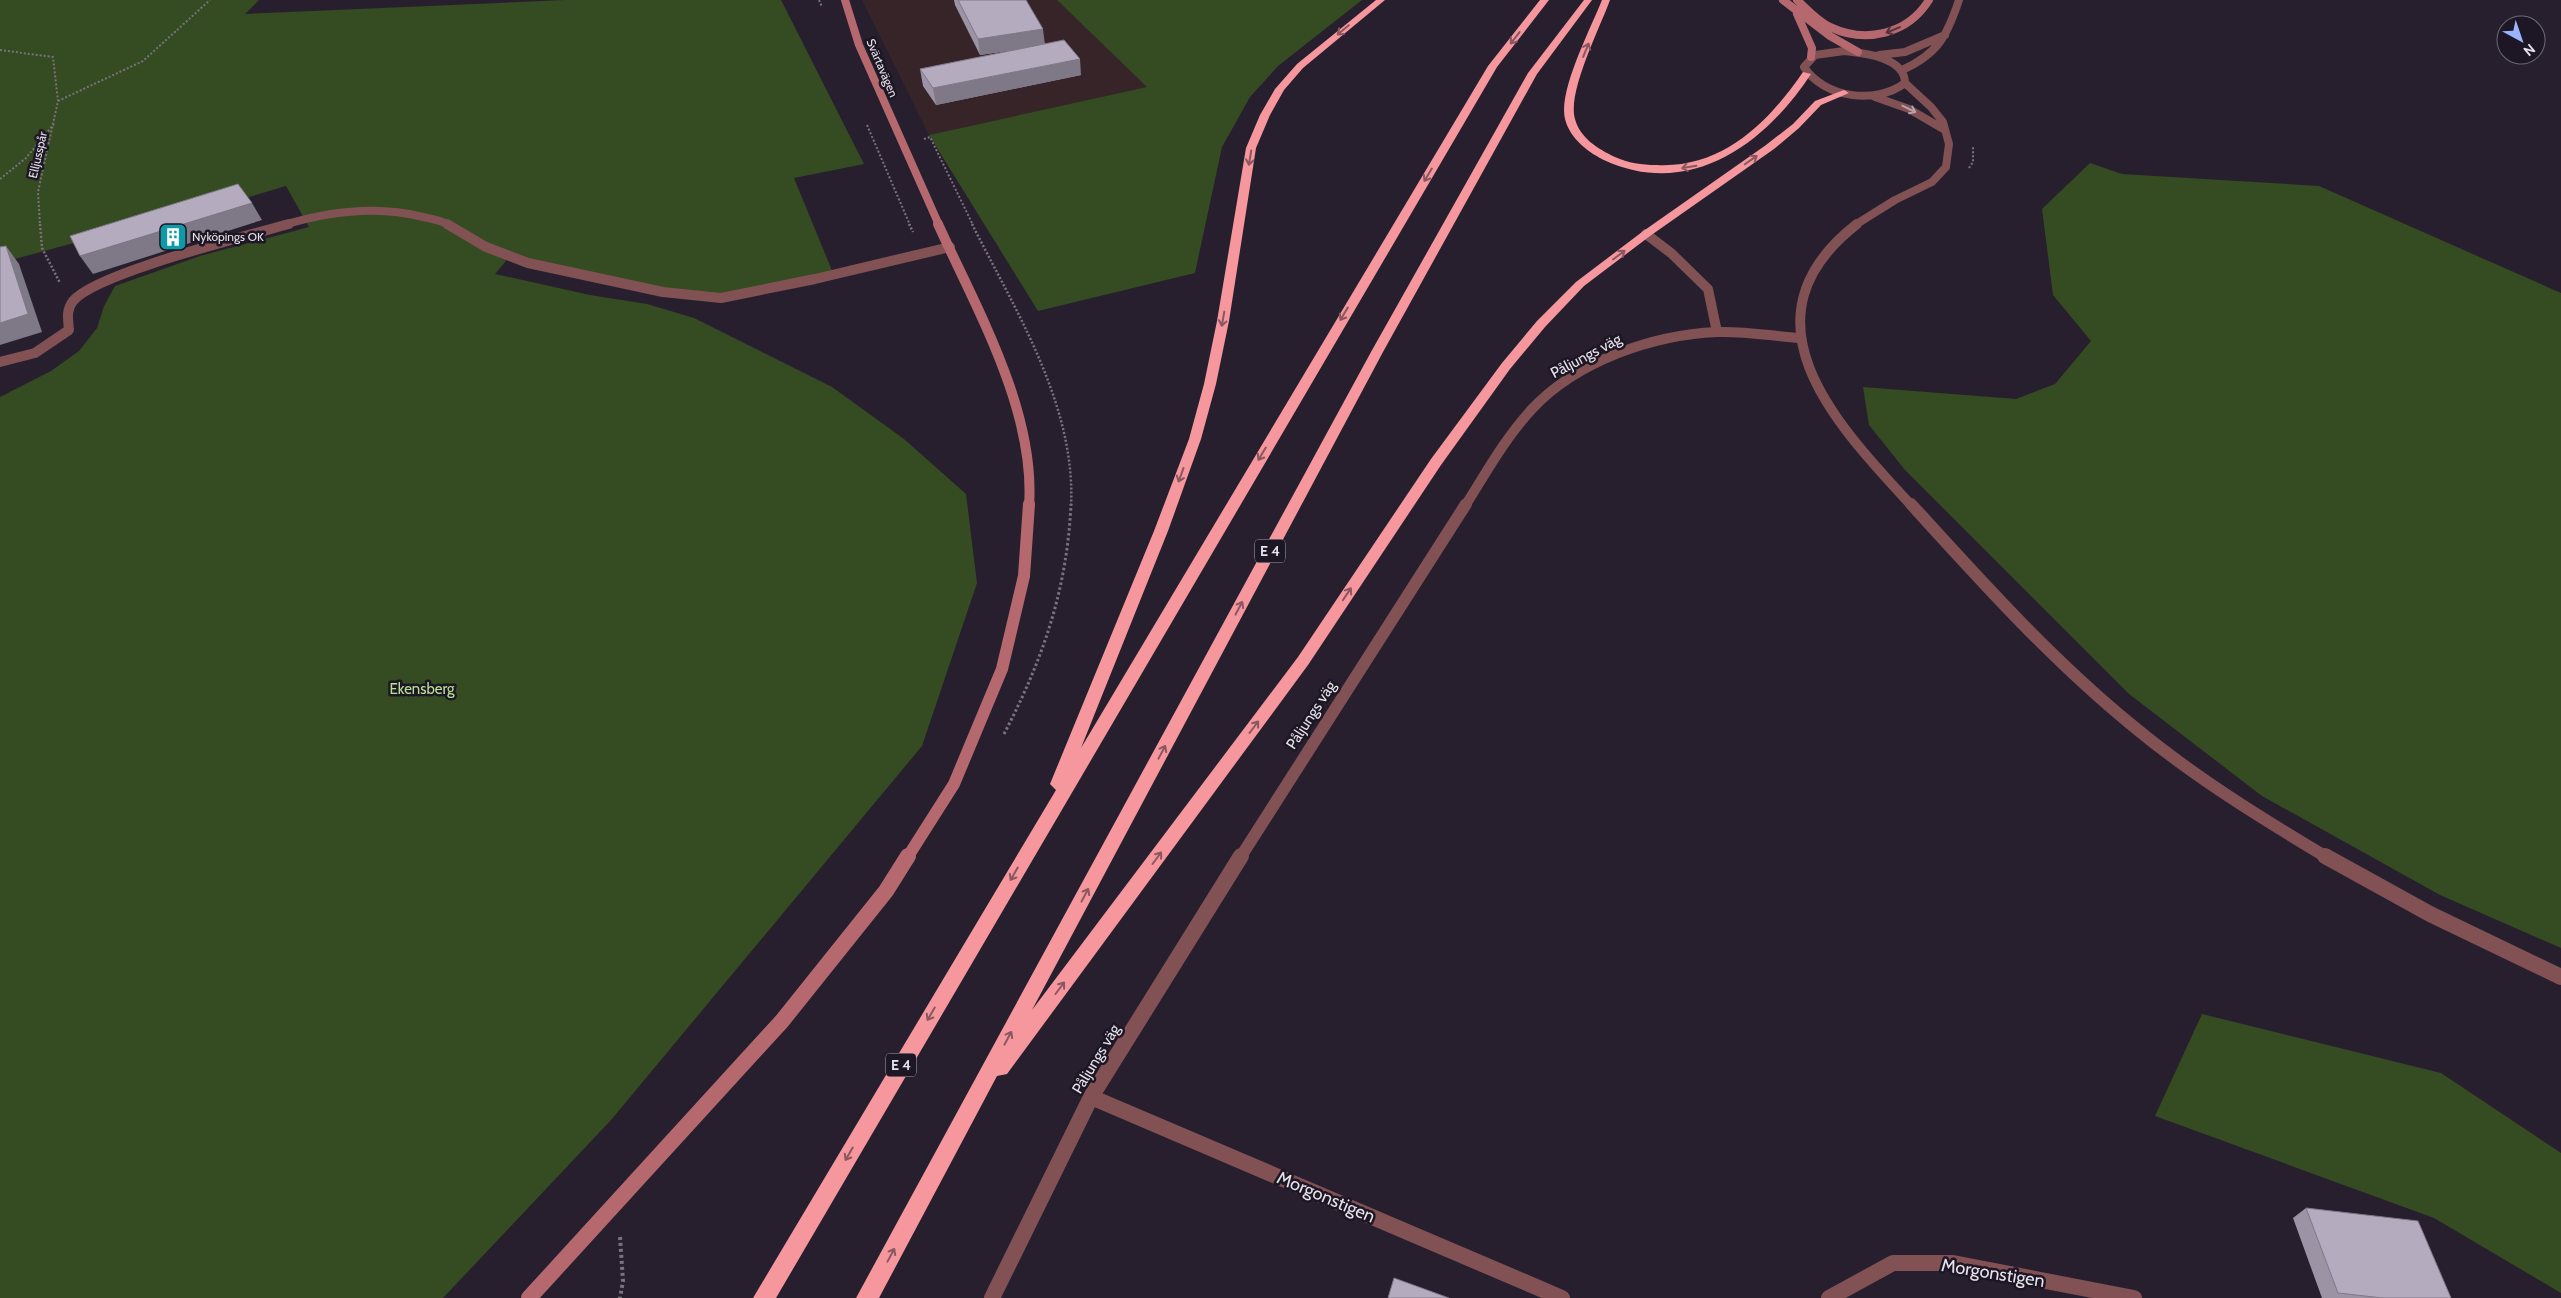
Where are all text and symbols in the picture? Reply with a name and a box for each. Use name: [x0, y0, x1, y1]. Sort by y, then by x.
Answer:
north arrow: [2496, 15, 2546, 65]
one-way arrow: [1337, 25, 1350, 36]
one-way arrow: [1886, 26, 1901, 35]
one-way arrow: [1510, 31, 1520, 45]
street label: Svärtavägen: [863, 36, 902, 100]
text: N: [2520, 40, 2539, 60]
one-way arrow: [1582, 43, 1592, 58]
one-way arrow: [1901, 105, 1916, 114]
street label: Elljusspår: [25, 130, 50, 180]
one-way arrow: [1244, 150, 1254, 166]
one-way arrow: [1744, 155, 1758, 165]
one-way arrow: [1681, 163, 1697, 173]
one-way arrow: [1422, 167, 1432, 182]
building icon: Nyköpings OK: [158, 222, 188, 252]
place label: Nyköpings OK: [192, 229, 264, 244]
one-way arrow: [1612, 249, 1625, 260]
one-way arrow: [1339, 307, 1349, 321]
one-way arrow: [1218, 310, 1227, 326]
street label: Påljungs väg: [1548, 330, 1625, 382]
one-way arrow: [1256, 447, 1266, 461]
one-way arrow: [1176, 467, 1185, 483]
road number: E 4: [1255, 540, 1285, 562]
one-way arrow: [1342, 588, 1352, 602]
one-way arrow: [1234, 601, 1244, 616]
street label: Påljungs väg: [1282, 677, 1340, 752]
park label: Ekensberg: [389, 680, 455, 698]
one-way arrow: [1248, 721, 1259, 734]
one-way arrow: [1157, 744, 1167, 759]
one-way arrow: [1152, 851, 1162, 865]
one-way arrow: [1008, 867, 1018, 881]
one-way arrow: [1080, 887, 1090, 902]
one-way arrow: [1055, 981, 1065, 995]
one-way arrow: [926, 1007, 936, 1021]
street label: Påljungs väg: [1068, 1021, 1124, 1097]
one-way arrow: [1003, 1030, 1013, 1045]
road number: E 4: [886, 1054, 916, 1076]
one-way arrow: [843, 1147, 853, 1161]
street label: Morgonstigen: [1274, 1166, 1378, 1228]
one-way arrow: [887, 1248, 896, 1263]
street label: Morgonstigen: [1940, 1254, 2046, 1292]

